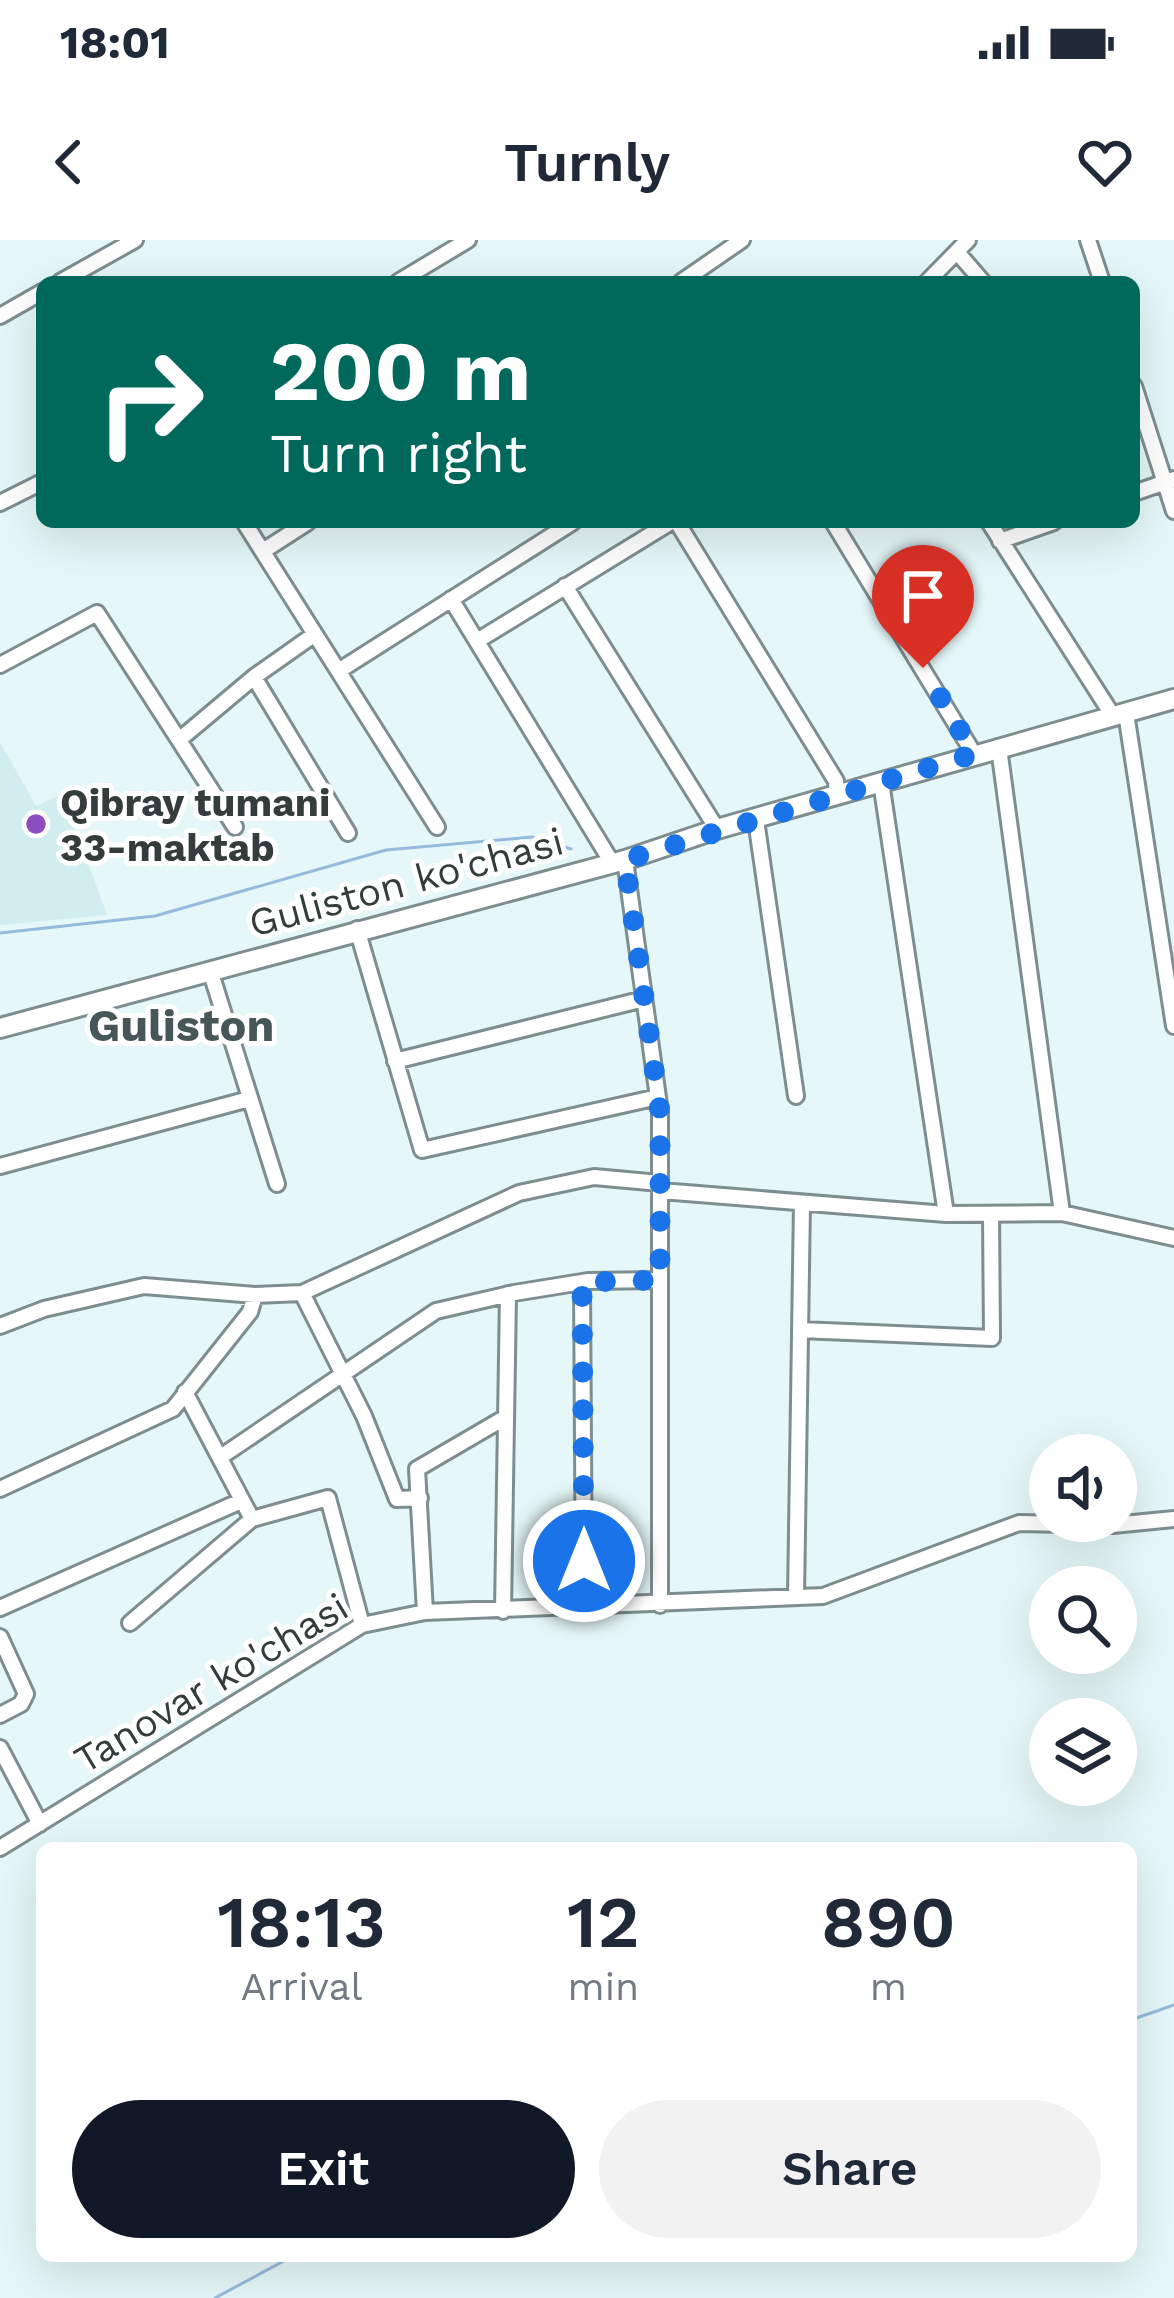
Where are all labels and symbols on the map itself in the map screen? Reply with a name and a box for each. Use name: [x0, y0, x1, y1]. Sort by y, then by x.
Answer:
pin: [872, 545, 974, 668]
place label: Qibray tumani 33-maktab: [60, 780, 330, 870]
marker: Qibray tumani 33-maktab: [23, 811, 49, 837]
street label: Guliston ko'chasi: [244, 818, 568, 946]
district label: Guliston: [88, 999, 274, 1052]
position arrow: [521, 1498, 647, 1624]
street label: Tanovar ko'chasi: [66, 1584, 356, 1782]

